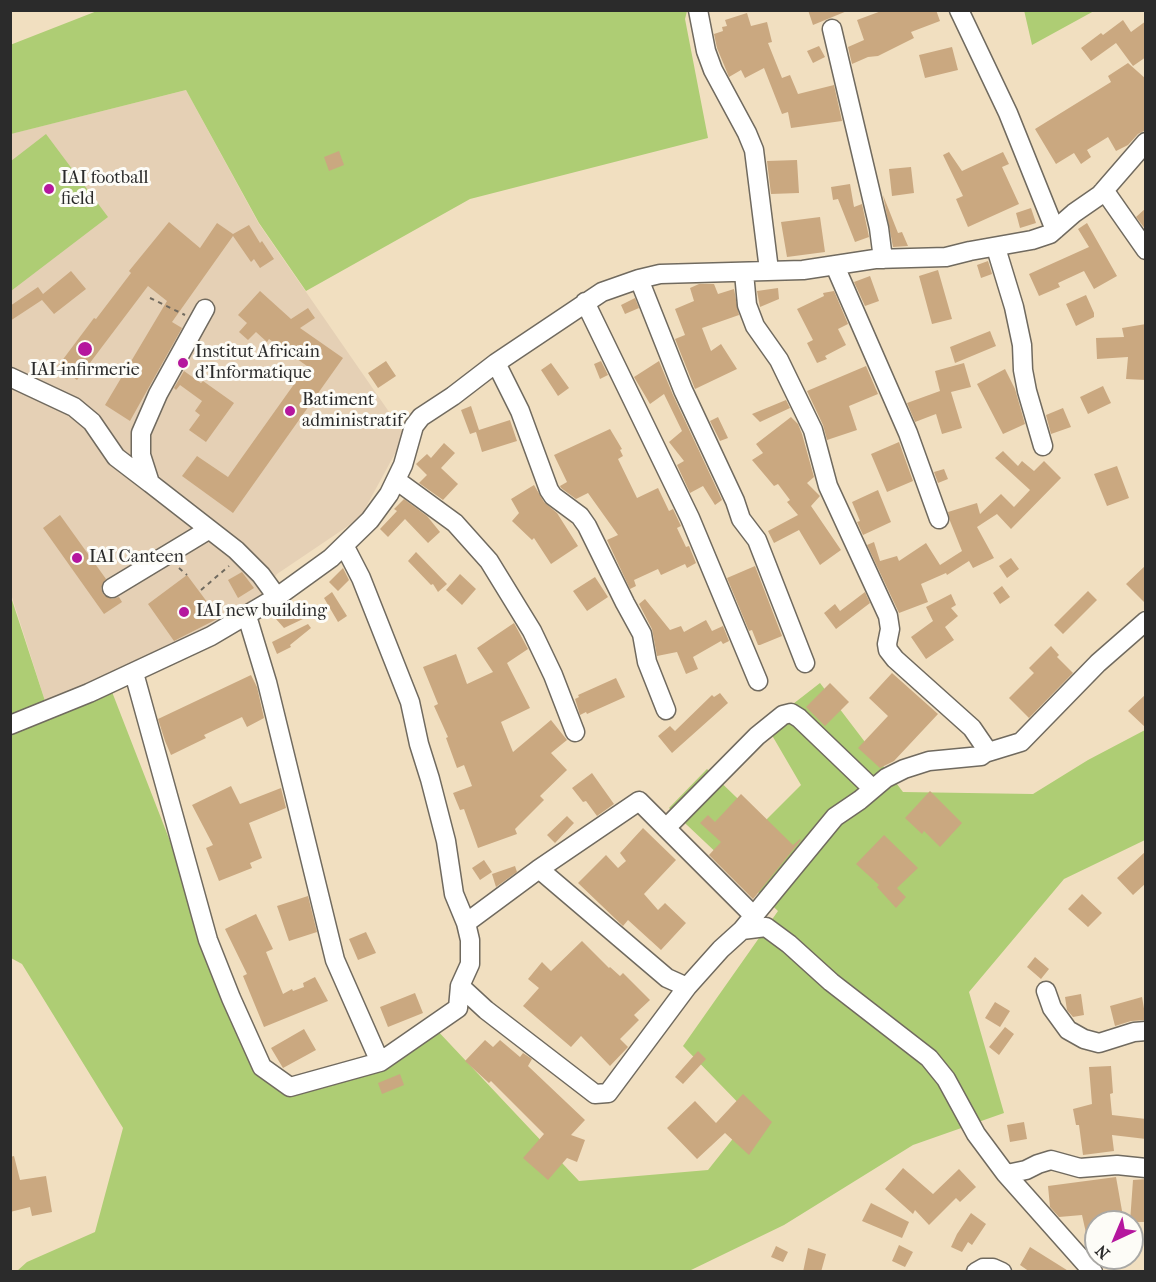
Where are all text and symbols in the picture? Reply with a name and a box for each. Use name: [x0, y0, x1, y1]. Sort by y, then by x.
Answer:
place label: IAI football field: [61, 168, 149, 210]
marker: IAI football field: [42, 182, 56, 196]
marker: IAI-infirmerie: [76, 340, 94, 358]
place label: Institut Africain d'Informatique: [195, 342, 320, 385]
marker: Institut Africain d'Informatique: [176, 356, 190, 370]
place label: IAI-infirmerie: [30, 360, 140, 382]
place label: Batiment administratif: [302, 390, 403, 432]
marker: Batiment administratif: [283, 404, 297, 418]
place label: IAI Canteen: [89, 547, 184, 569]
marker: IAI Canteen: [70, 551, 84, 565]
place label: IAI new building: [196, 601, 327, 623]
marker: IAI new building: [177, 605, 191, 619]
north arrow: [1084, 1210, 1144, 1270]
text: N: [1092, 1241, 1114, 1263]

